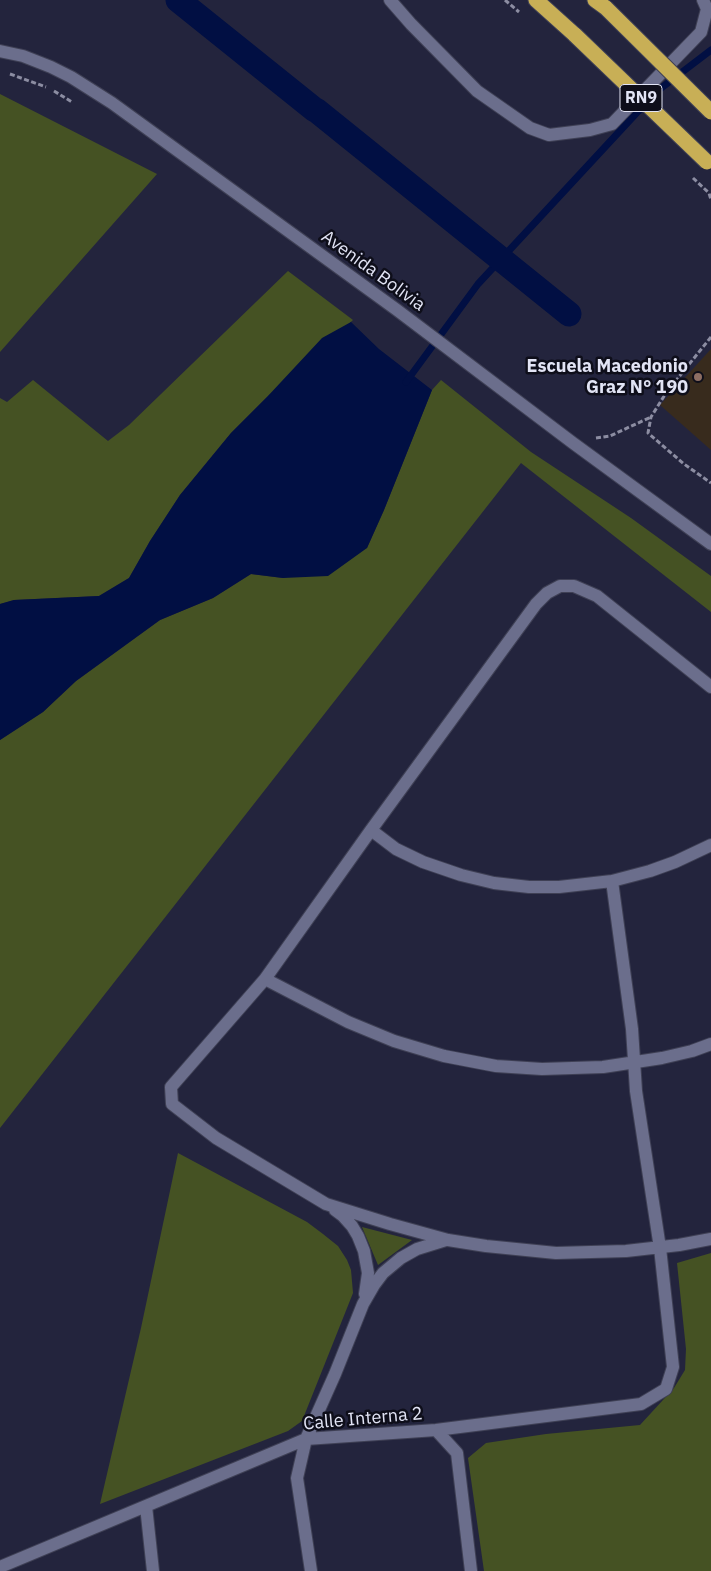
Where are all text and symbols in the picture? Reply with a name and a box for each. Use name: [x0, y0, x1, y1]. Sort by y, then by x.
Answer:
road number: RN9: [620, 85, 662, 112]
street label: Avenida Bolivia: [317, 226, 429, 316]
place label: Escuela Macedonio Graz N° 190: [526, 356, 688, 398]
marker: Escuela Macedonio Graz N° 190: [692, 371, 704, 383]
street label: Calle Interna 2: [302, 1403, 424, 1435]

